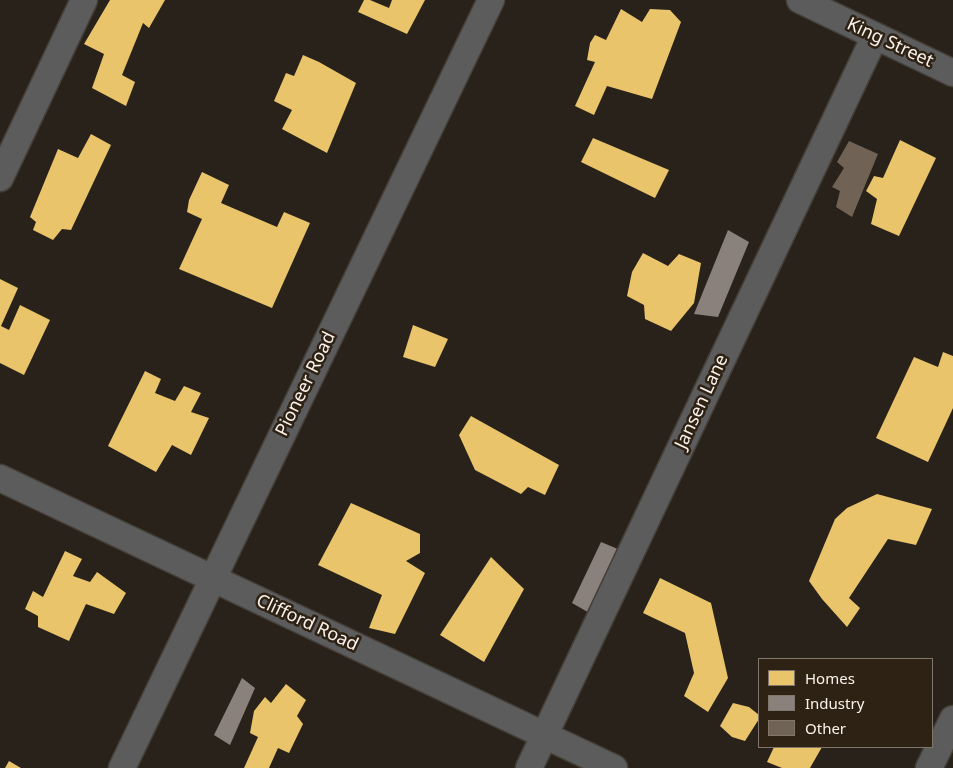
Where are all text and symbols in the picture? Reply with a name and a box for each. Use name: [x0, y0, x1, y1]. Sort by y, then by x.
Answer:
street label: King Street: [843, 14, 937, 72]
street label: Pioneer Road: [271, 328, 341, 440]
street label: Jansen Lane: [671, 351, 733, 453]
street label: Clifford Road: [253, 590, 361, 656]
legend: [758, 658, 933, 748]
text: Homes: [805, 668, 855, 688]
text: Industry: [805, 693, 864, 713]
text: Other: [805, 718, 846, 738]

